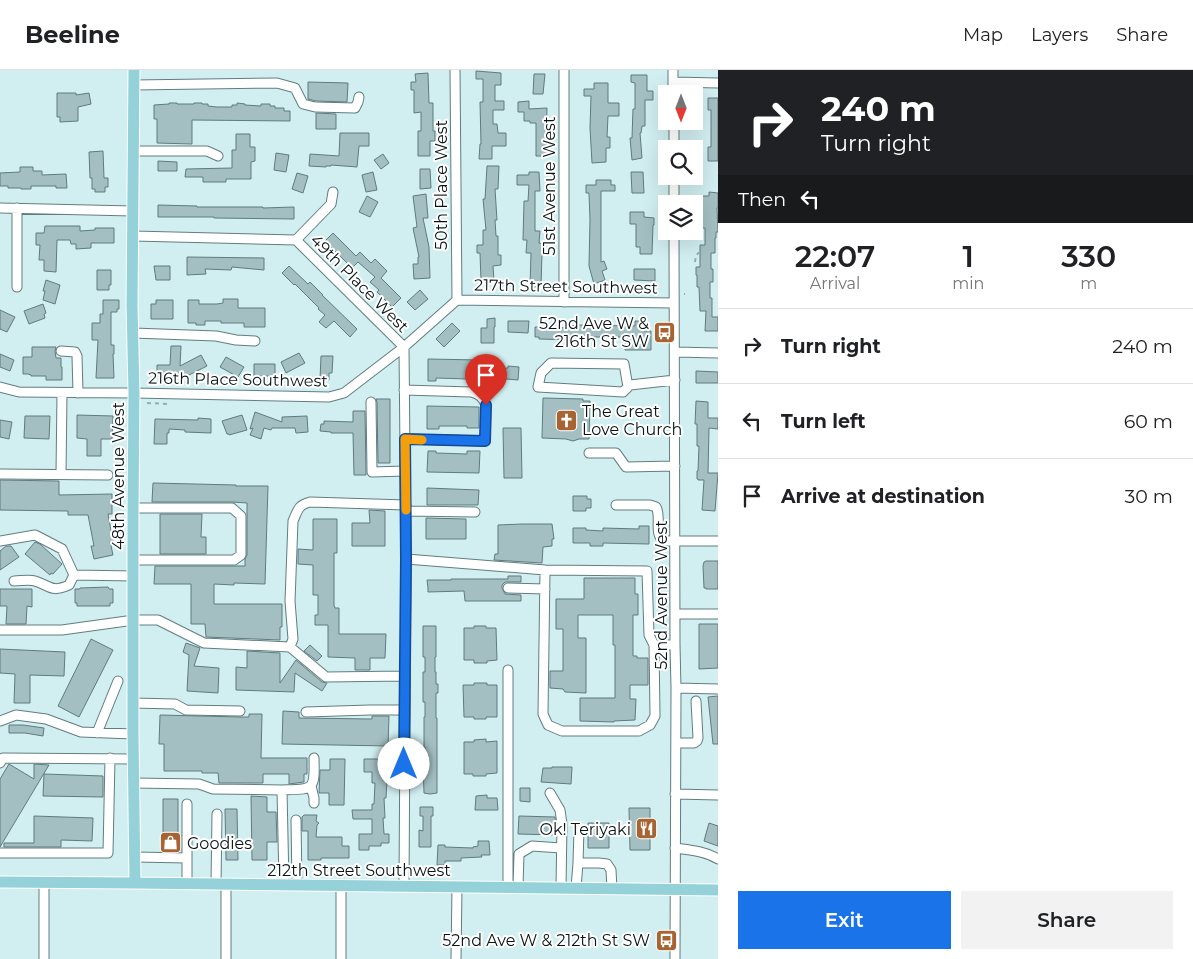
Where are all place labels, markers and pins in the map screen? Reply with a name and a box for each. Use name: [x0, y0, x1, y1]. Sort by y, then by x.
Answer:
place label: 52nd Ave W & 216th St SW: [539, 314, 649, 351]
bus stop icon: 52nd Ave W & 216th St SW: [653, 320, 677, 344]
pin: [465, 354, 507, 405]
place label: The Great Love Church: [582, 402, 682, 439]
church icon: The Great Love Church: [554, 408, 578, 432]
restaurant icon: Ok! Teriyaki: [635, 817, 659, 841]
place label: Ok! Teriyaki: [539, 820, 631, 839]
shop icon: Goodies: [159, 831, 183, 855]
place label: Goodies: [187, 834, 252, 853]
bus stop icon: 52nd Ave W & 212th St SW: [654, 928, 678, 952]
place label: 52nd Ave W & 212th St SW: [442, 931, 650, 950]

